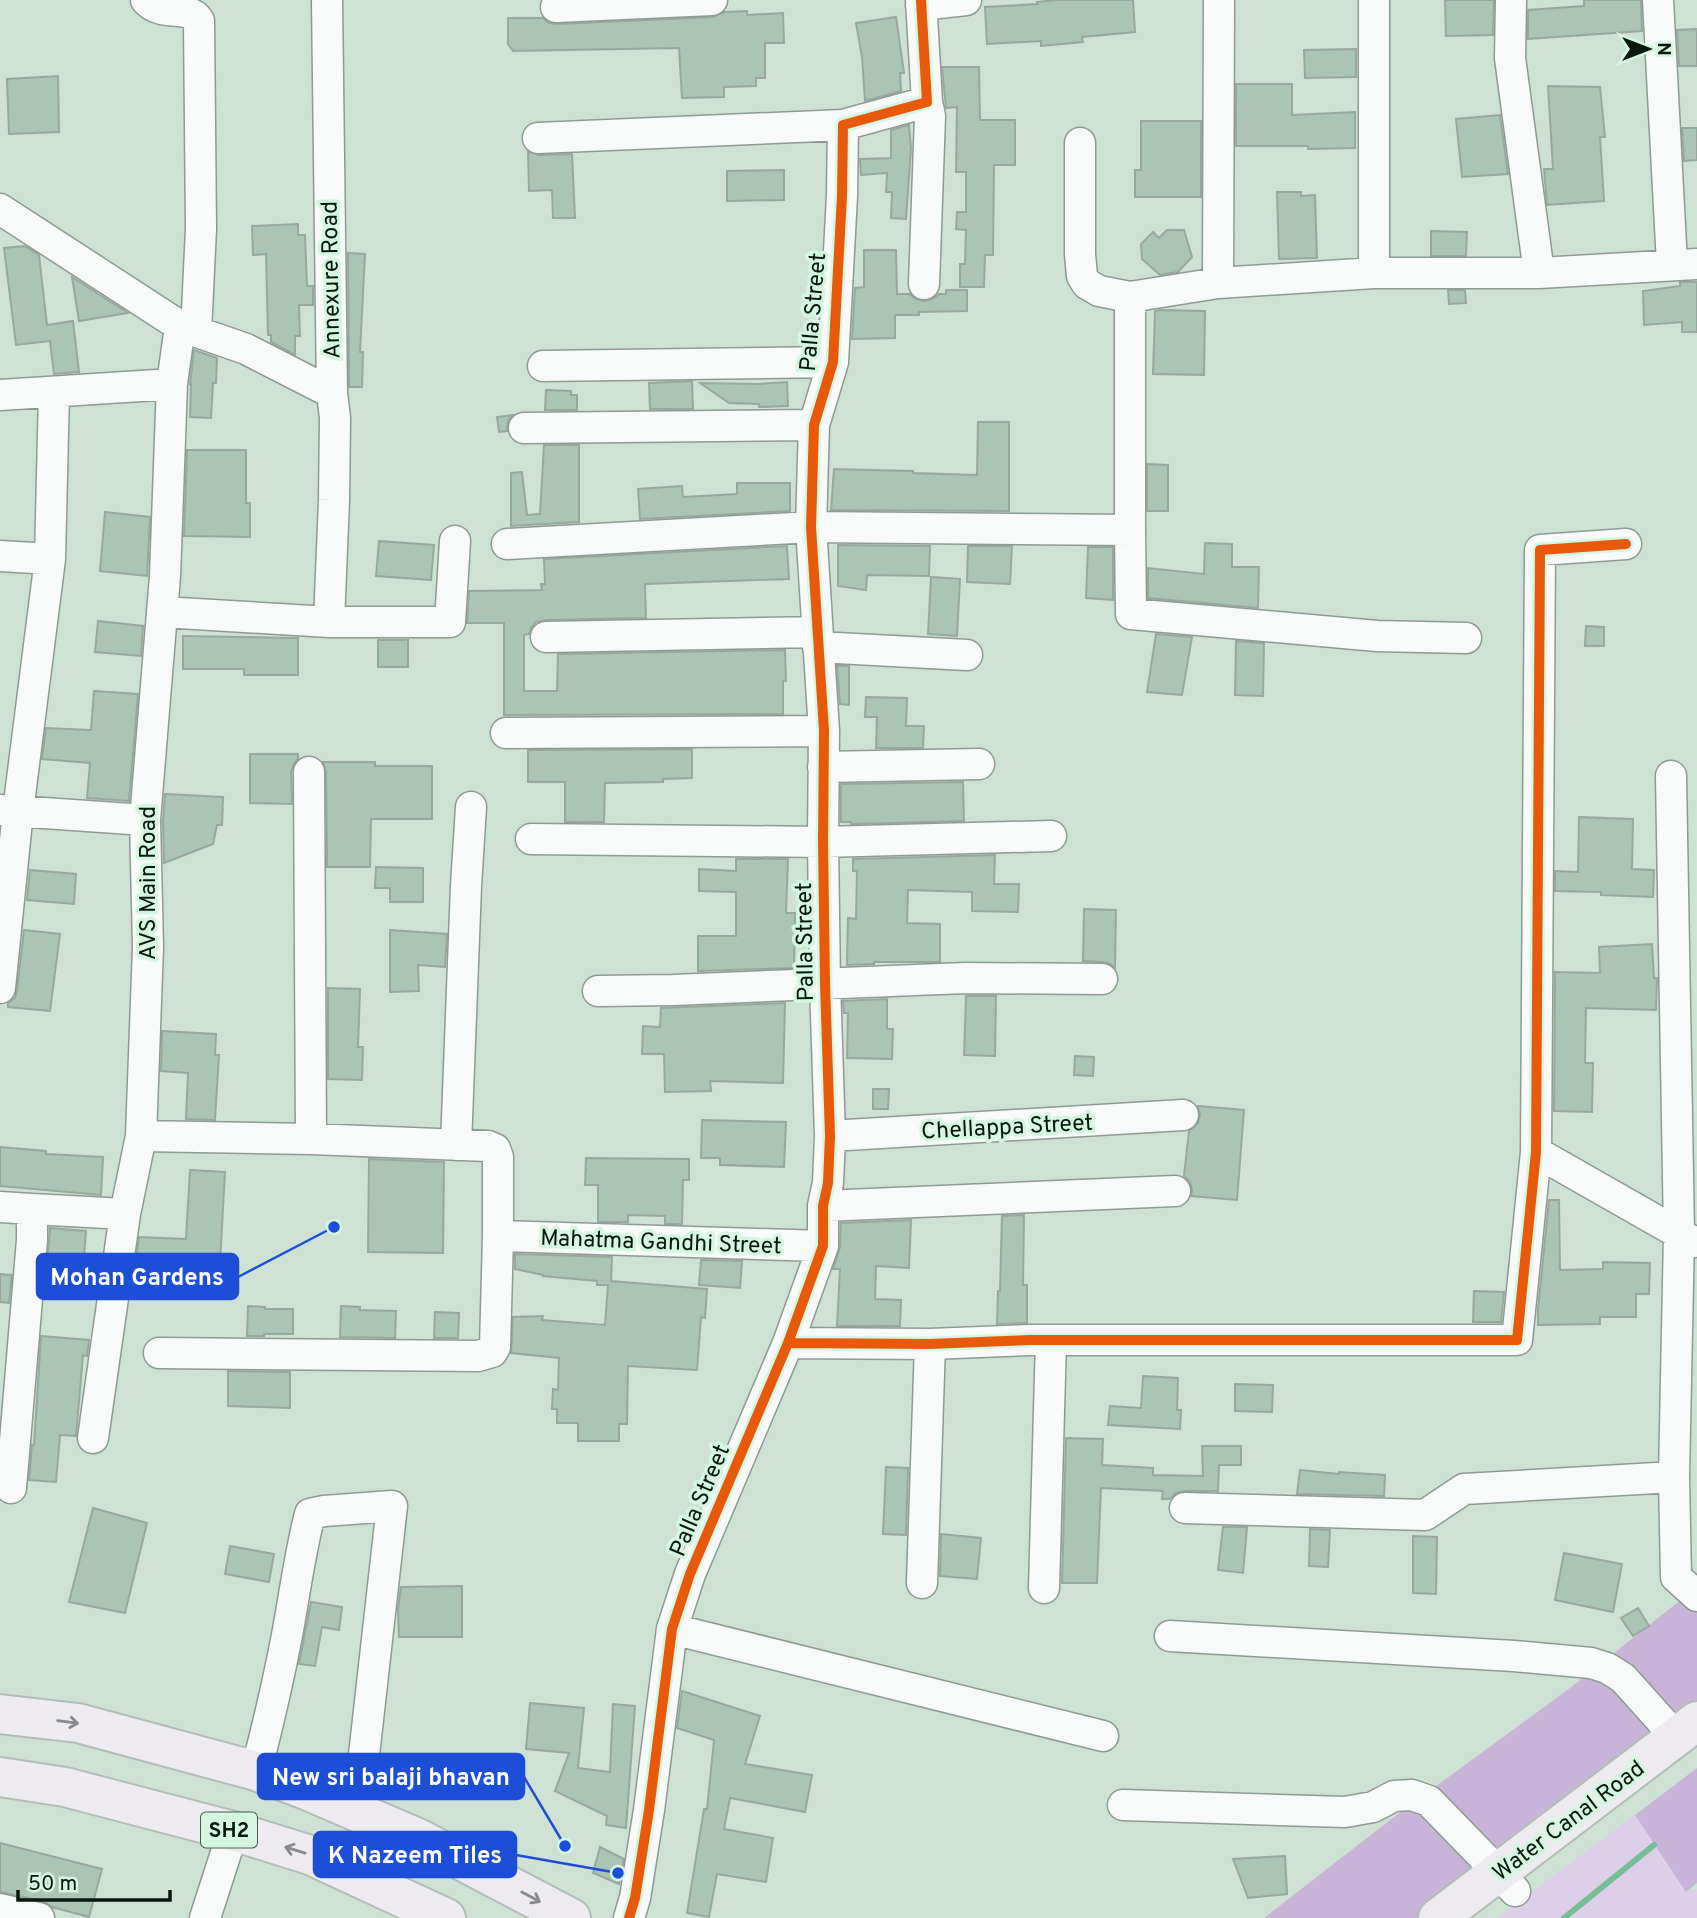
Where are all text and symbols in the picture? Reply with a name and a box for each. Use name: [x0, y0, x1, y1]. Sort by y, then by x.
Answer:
north arrow: [1613, 14, 1683, 84]
text: N: [1651, 42, 1675, 56]
street label: Annexure Road: [317, 201, 348, 359]
street label: Palla Street: [795, 252, 834, 373]
street label: AVS Main Road: [135, 806, 164, 960]
street label: Palla Street: [791, 882, 822, 1002]
street label: Chellappa Street: [920, 1110, 1094, 1147]
street label: Mahatma Gandhi Street: [540, 1225, 782, 1262]
callout: Mohan Gardens: [37, 1254, 238, 1299]
text: Mohan Gardens: [50, 1264, 224, 1294]
street label: Palla Street: [665, 1441, 738, 1561]
one-way arrow: [56, 1716, 79, 1729]
callout: New sri balaji bhavan: [258, 1754, 524, 1799]
street label: Water Canal Road: [1488, 1755, 1651, 1889]
text: New sri balaji bhavan: [272, 1764, 510, 1794]
road number: SH2: [201, 1812, 257, 1848]
callout: K Nazeem Tiles: [314, 1832, 516, 1877]
text: K Nazeem Tiles: [328, 1842, 502, 1872]
one-way arrow: [284, 1843, 306, 1855]
scale bar: [18, 1858, 170, 1902]
text: 50 m: [28, 1871, 77, 1898]
one-way arrow: [520, 1890, 540, 1904]

